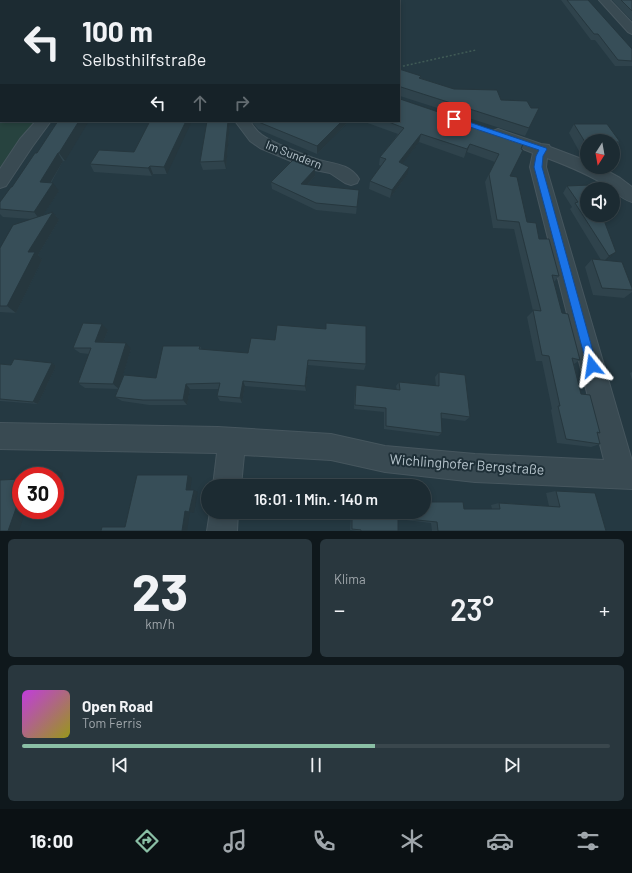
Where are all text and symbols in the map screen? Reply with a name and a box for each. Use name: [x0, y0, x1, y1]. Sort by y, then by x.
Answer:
text: 100 m: [82, 14, 153, 48]
icon: left: [16, 16, 68, 68]
text: Selbsthilfstraße: [82, 48, 206, 70]
icon: left: [147, 92, 169, 114]
icon: ahead: [189, 92, 211, 114]
icon: right: [231, 92, 253, 114]
pin: [437, 102, 471, 136]
icon: arrive: [443, 108, 465, 130]
north arrow: [580, 134, 620, 174]
map controls: [580, 134, 620, 222]
street label: Im Sundern: [264, 137, 324, 171]
button: sound: [580, 182, 620, 222]
position arrow: [571, 345, 613, 387]
street label: Wichlinghofer Bergstraße: [389, 450, 545, 478]
speed limit sign: 30: [12, 467, 64, 519]
text: 16:01 · 1 Min. · 140 m: [254, 490, 378, 508]
text: 23: [132, 559, 188, 621]
text: Klima: [334, 571, 366, 587]
text: 23°: [450, 591, 494, 627]
text: −: [334, 596, 345, 622]
text: +: [599, 596, 610, 622]
text: km/h: [145, 616, 175, 632]
text: Open Road: [82, 697, 153, 715]
text: Tom Ferris: [82, 715, 142, 731]
icon: previous: [109, 754, 131, 776]
icon: pause: [305, 754, 327, 776]
icon: next: [501, 754, 523, 776]
icon: directions: [133, 827, 161, 855]
icon: music: [221, 827, 249, 855]
icon: phone: [310, 827, 338, 855]
icon: climate: [398, 827, 426, 855]
icon: car: [486, 827, 514, 855]
icon: filters: [574, 827, 602, 855]
text: 16:00: [30, 830, 73, 852]

